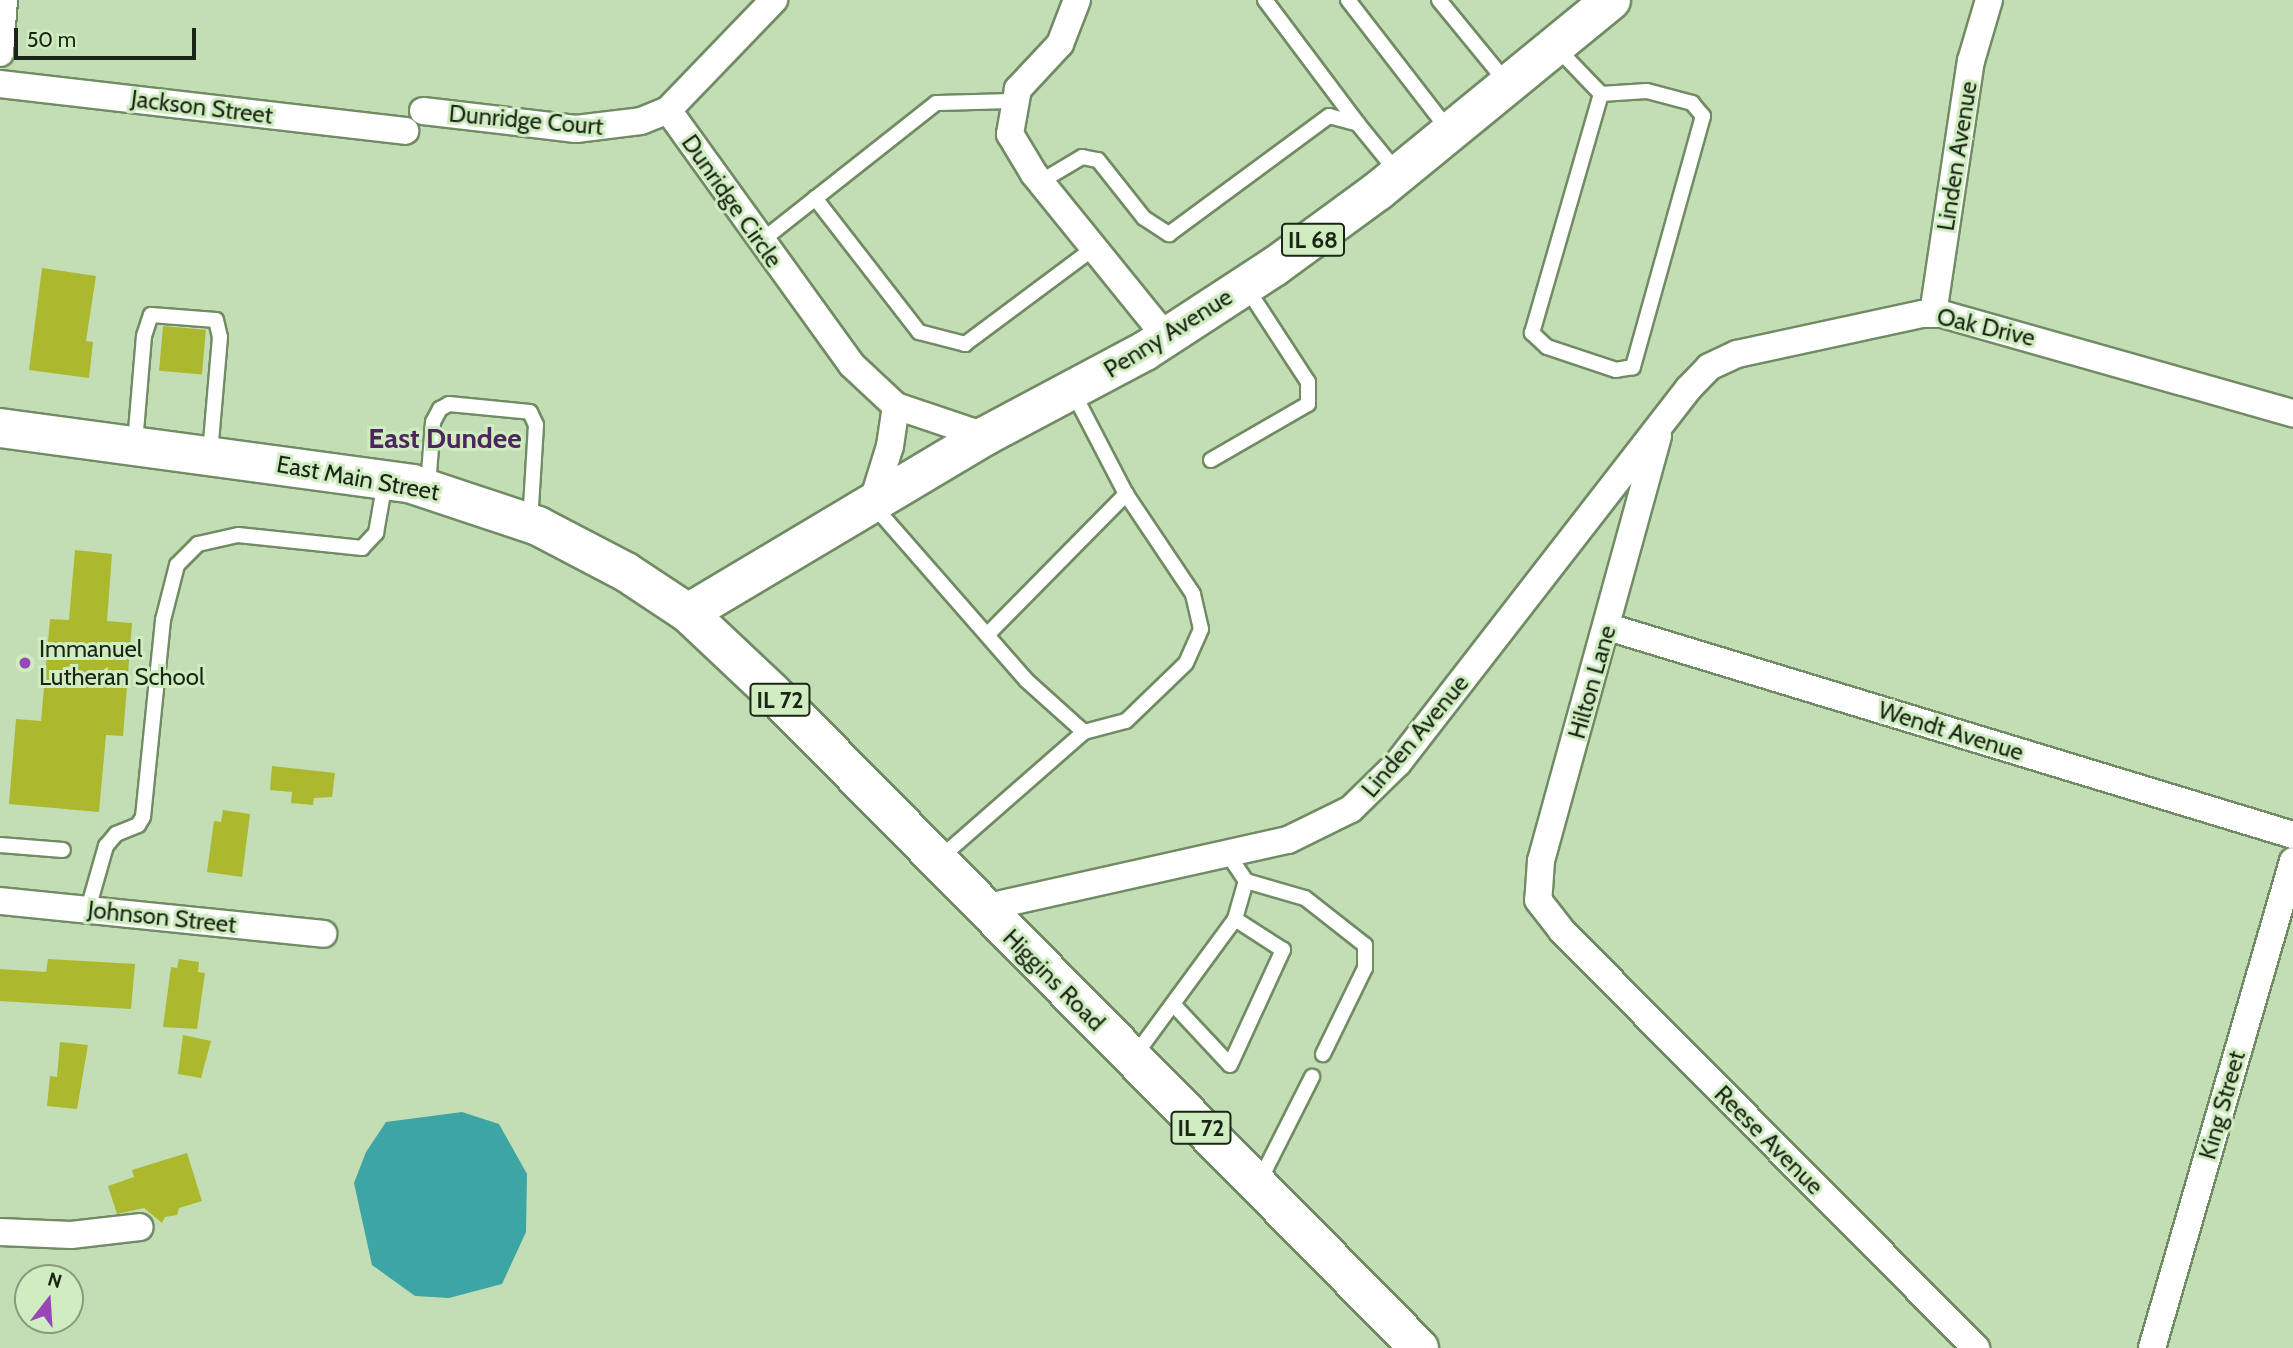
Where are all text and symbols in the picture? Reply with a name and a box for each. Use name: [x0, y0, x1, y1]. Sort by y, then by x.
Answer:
scale bar: [18, 14, 200, 58]
text: 50 m: [27, 27, 76, 52]
street label: Linden Avenue: [1931, 79, 1983, 233]
street label: Jackson Street: [129, 84, 275, 130]
street label: Dunridge Court: [448, 99, 604, 141]
street label: Dunridge Circle: [676, 129, 788, 273]
road number: IL 68: [1280, 220, 1346, 260]
street label: Penny Avenue: [1099, 282, 1237, 384]
street label: Oak Drive: [1934, 302, 2038, 352]
district label: East Dundee: [368, 421, 522, 455]
street label: East Main Street: [274, 450, 442, 506]
street label: Hilton Lane: [1562, 622, 1622, 742]
place label: Immanuel Lutheran School: [39, 635, 205, 691]
marker: Immanuel Lutheran School: [17, 655, 33, 671]
street label: Linden Avenue: [1355, 669, 1475, 803]
road number: IL 72: [748, 680, 812, 720]
street label: Wendt Avenue: [1875, 695, 2027, 767]
street label: Johnson Street: [86, 895, 238, 939]
street label: Higgins Road: [997, 923, 1111, 1037]
street label: King Street: [2193, 1047, 2251, 1163]
street label: Reese Avenue: [1708, 1079, 1830, 1201]
road number: IL 72: [1170, 1108, 1232, 1148]
north arrow: [14, 1264, 84, 1334]
text: N: [45, 1267, 64, 1293]

